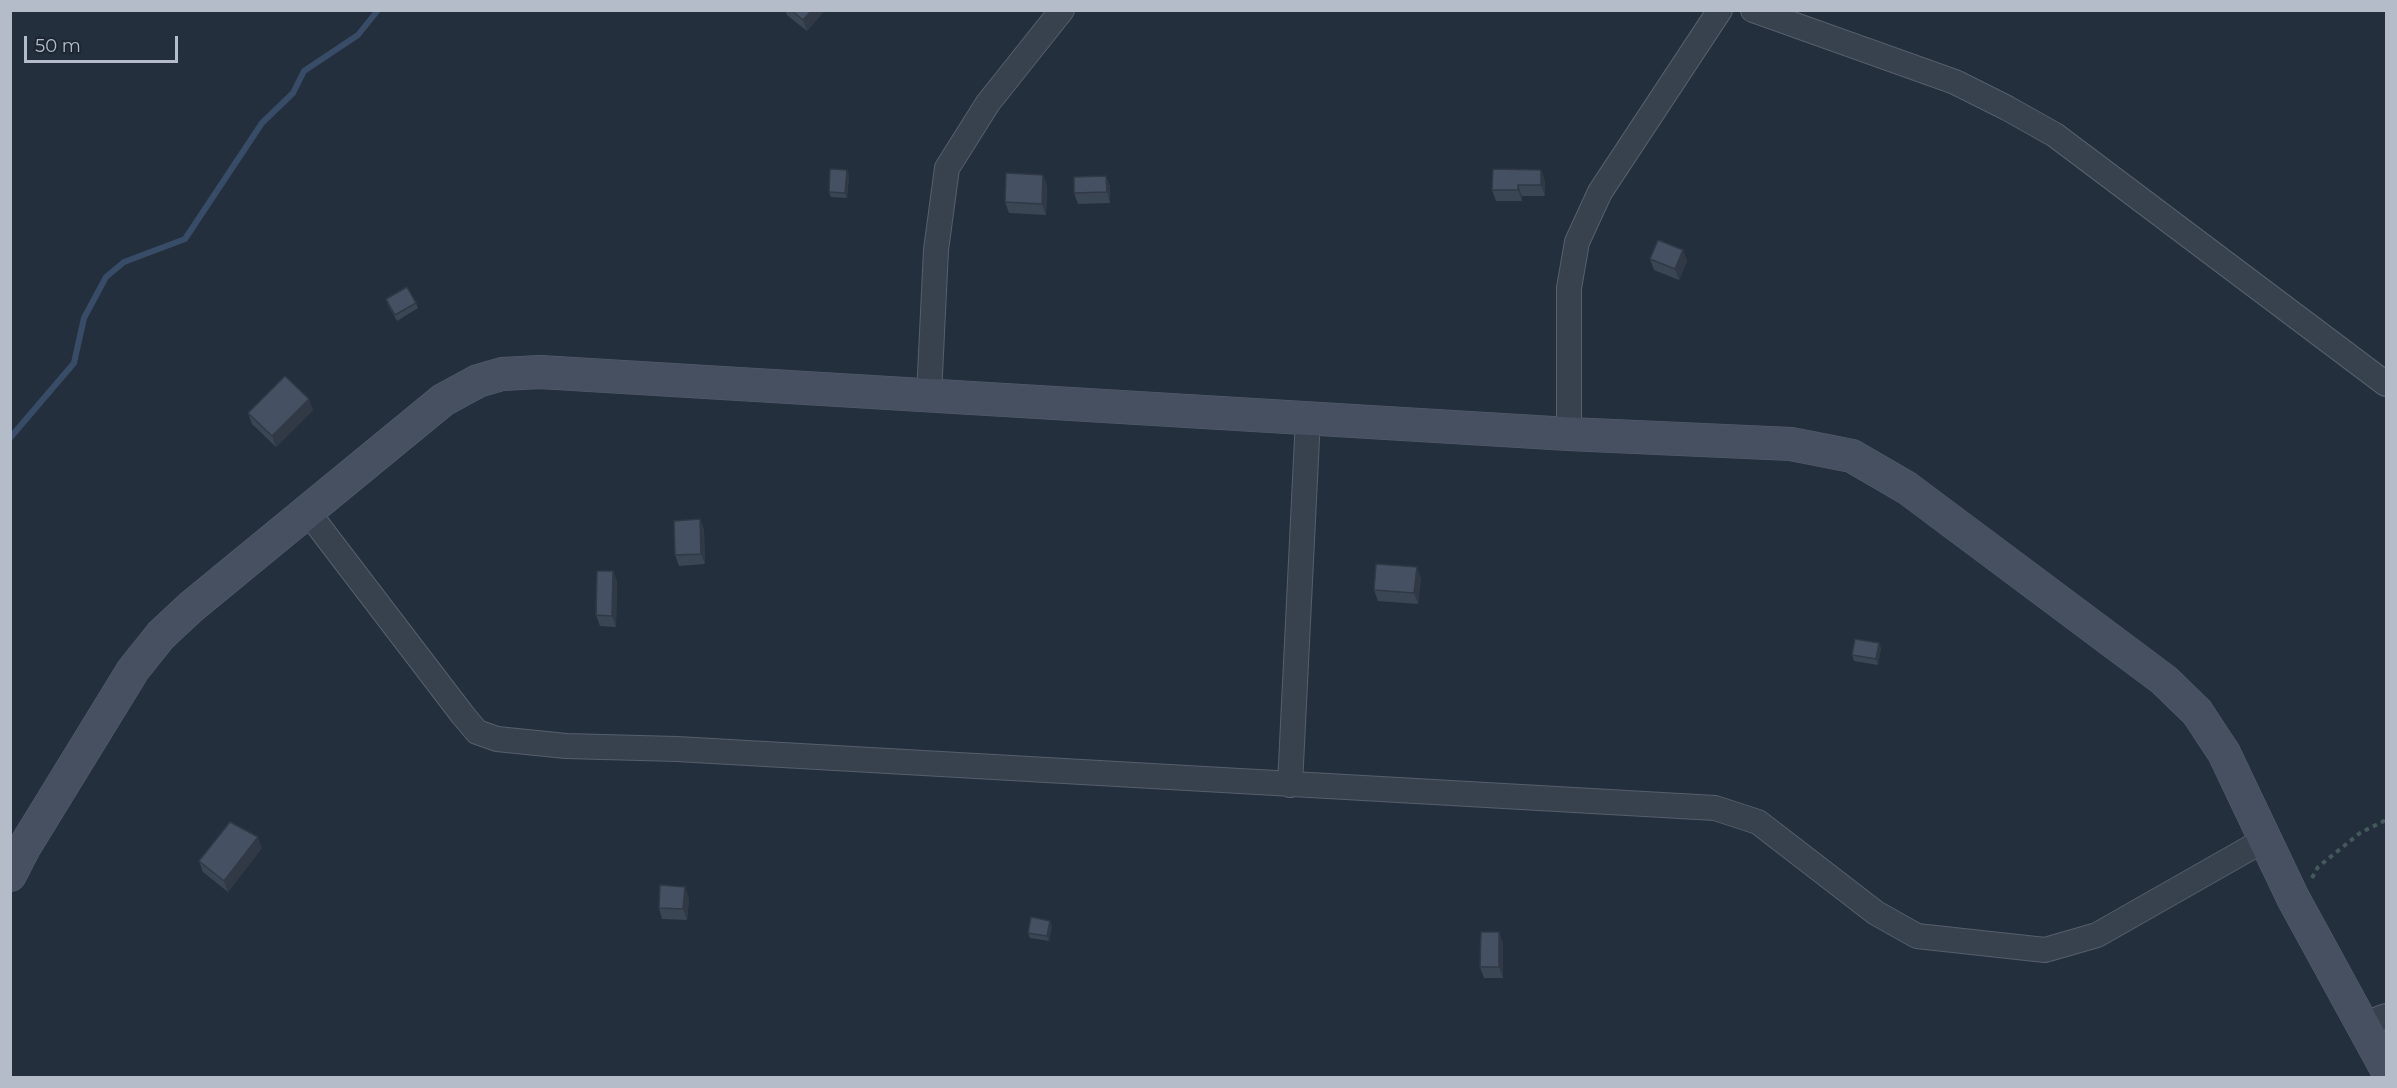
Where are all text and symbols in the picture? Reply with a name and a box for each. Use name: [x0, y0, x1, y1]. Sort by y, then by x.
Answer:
scale bar: [27, 24, 182, 62]
text: 50 m: [35, 35, 81, 57]

